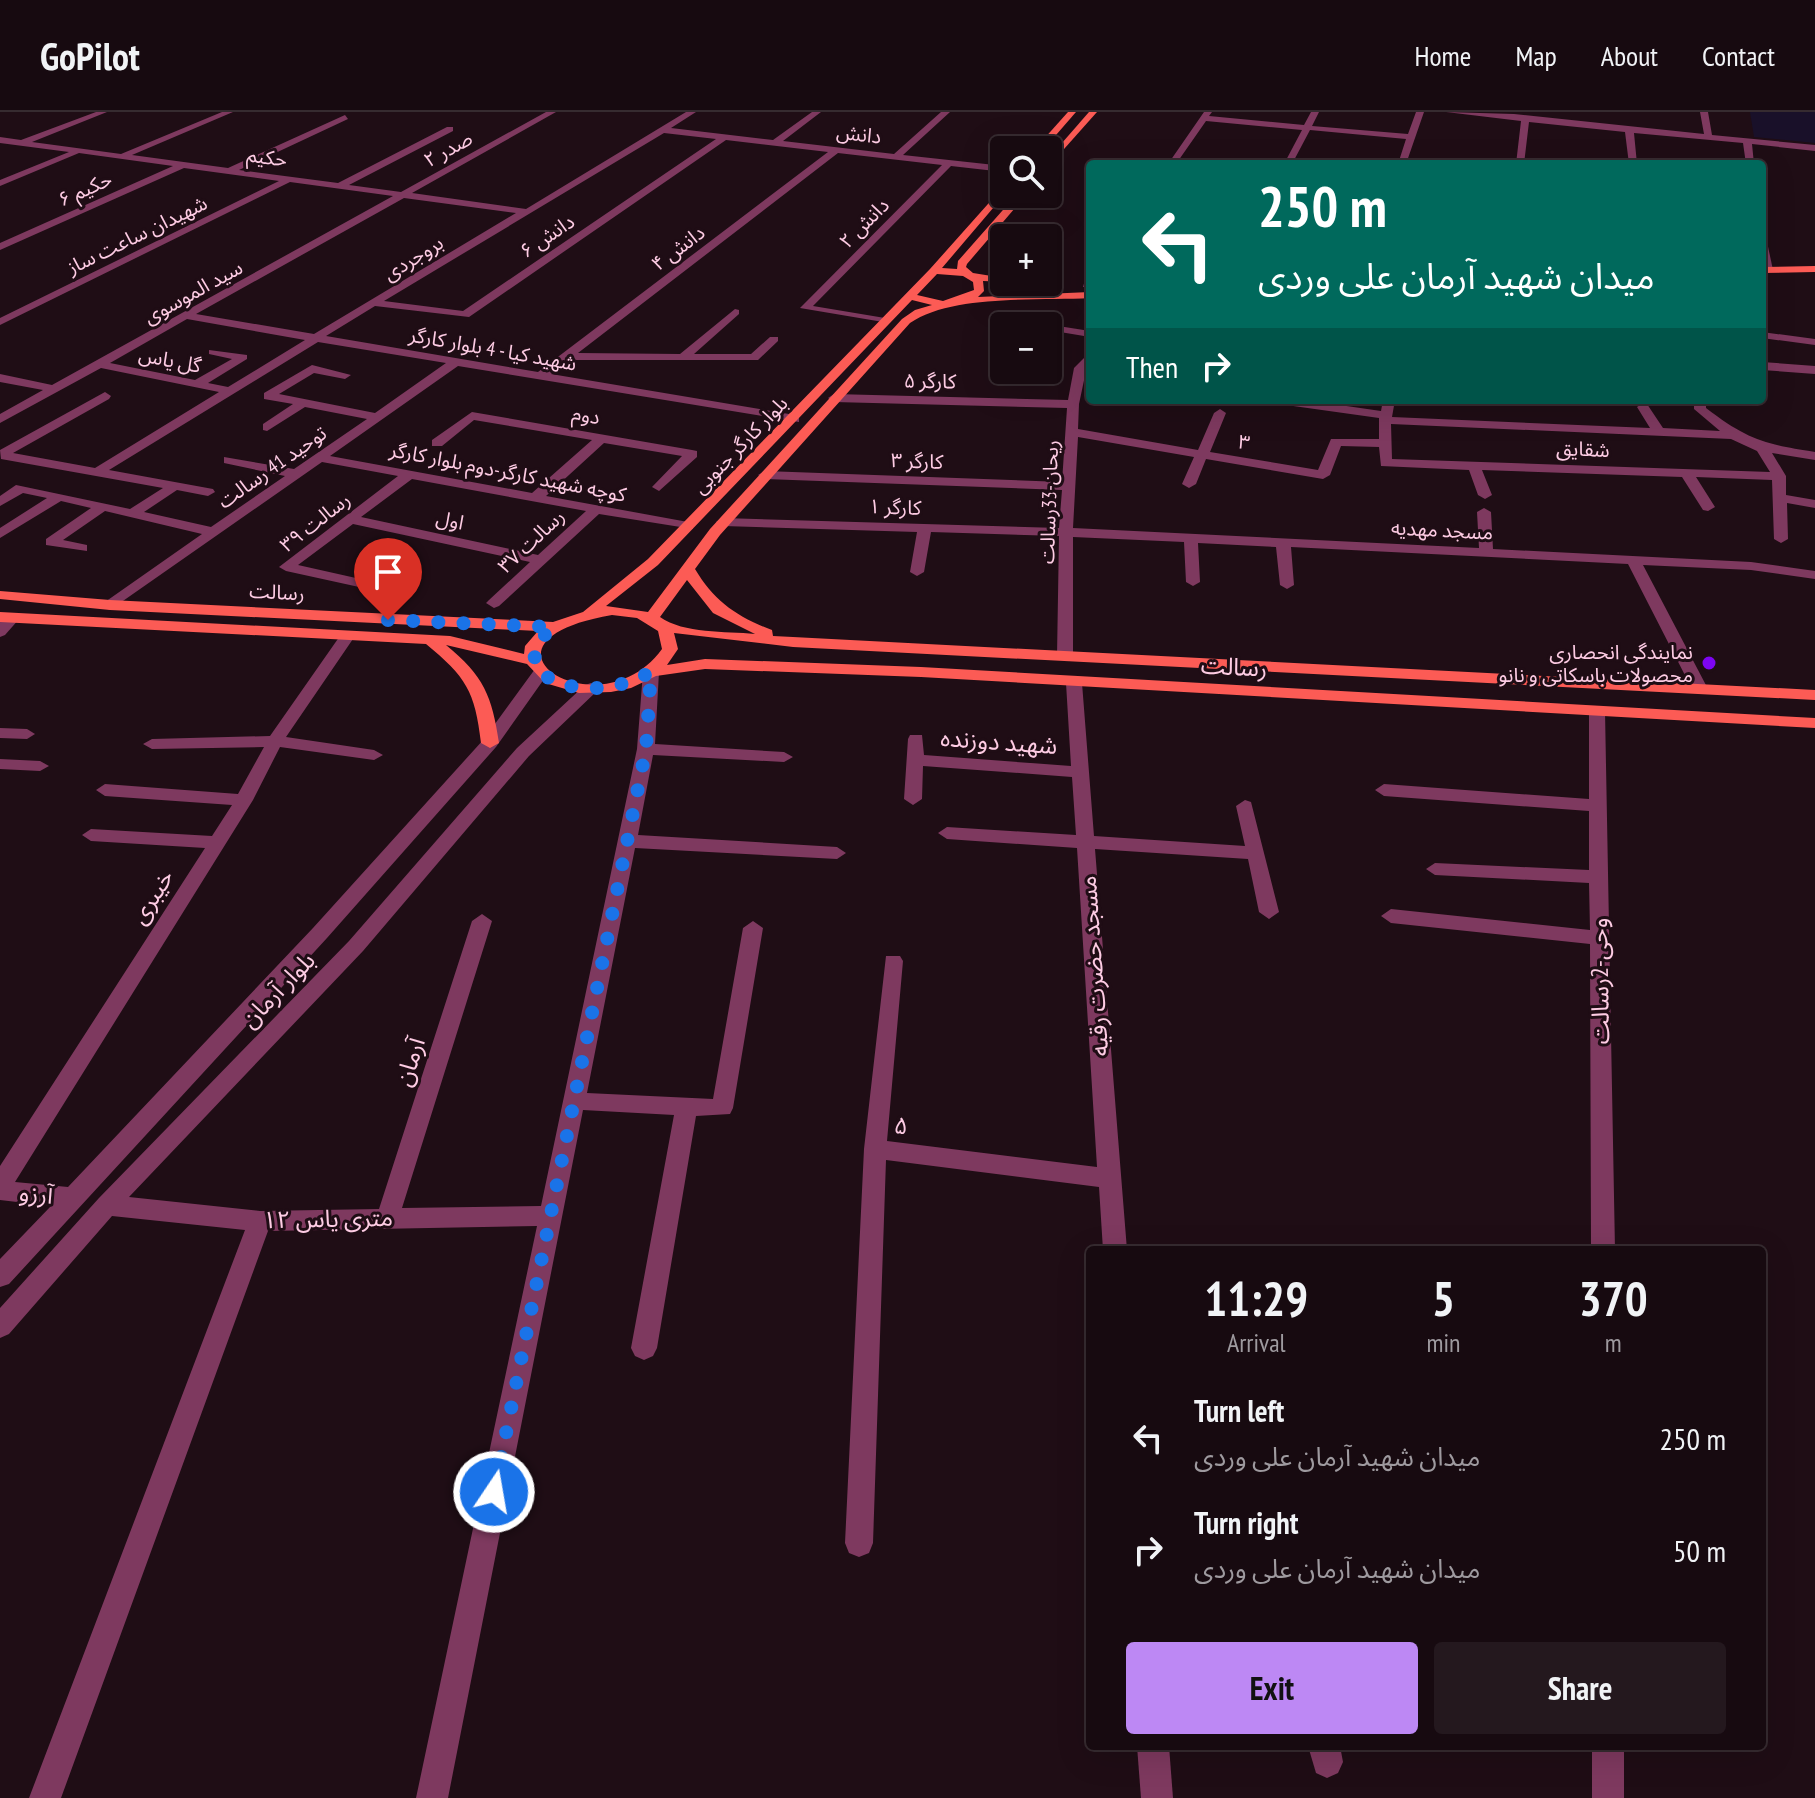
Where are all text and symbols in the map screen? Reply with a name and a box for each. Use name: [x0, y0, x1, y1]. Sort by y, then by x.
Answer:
text: GoPilot: [40, 31, 140, 80]
text: Home: [1415, 37, 1471, 74]
text: Map: [1515, 37, 1557, 74]
text: About: [1601, 37, 1658, 74]
text: Contact: [1702, 37, 1775, 74]
street label: دانش: [835, 118, 883, 150]
street label: صدر ۲: [419, 125, 477, 173]
map controls: [990, 136, 1062, 384]
button: search: [990, 136, 1062, 208]
street label: حکیم: [245, 141, 289, 175]
street label: حکیم ۶: [54, 166, 117, 214]
text: 250 m: [1258, 170, 1387, 242]
street label: شهیدان ساعت ساز: [62, 190, 212, 281]
street label: دانش ۲: [833, 192, 895, 254]
icon: left: [1126, 192, 1230, 296]
street label: دانش ۶: [515, 208, 579, 264]
street label: دانش ۴: [646, 219, 710, 277]
button: +: [990, 224, 1062, 296]
street label: بروجردی: [378, 229, 448, 287]
text: میدان شهید آرمان علی وردی: [1258, 252, 1655, 299]
street label: سید الموسوی: [139, 254, 247, 330]
button: −: [990, 312, 1062, 384]
street label: شهید کیا - 4 بلوار کارگر: [406, 321, 579, 377]
street label: گل یاس: [137, 341, 204, 379]
icon: right: [1194, 344, 1238, 388]
text: Then: [1126, 347, 1178, 386]
street label: کارگر ۵: [904, 368, 957, 394]
street label: بلوار کارگر جنوبی: [687, 391, 793, 499]
street label: دوم: [570, 400, 602, 432]
street label: توحید 41 رسالت: [212, 420, 332, 514]
street label: ۳: [1236, 428, 1252, 456]
street label: شقایق: [1556, 435, 1610, 463]
street label: کوچه شهید کارگر-دوم بلوار کارگر: [386, 436, 629, 510]
street label: ریحان-33رسالت: [1034, 440, 1064, 564]
street label: کارگر ۳: [890, 447, 944, 475]
street label: رسالت ۳۹: [275, 486, 355, 558]
street label: کارگر ۱: [868, 493, 922, 521]
street label: رسالت ۳۷: [492, 503, 570, 579]
street label: اول: [434, 504, 466, 536]
street label: مسجد مهدیه: [1390, 514, 1494, 546]
pin: [354, 538, 422, 620]
icon: arrive: [366, 550, 410, 594]
street label: رسالت: [249, 578, 305, 606]
place label: نمایندگی انحصاری محصولات باسکاتی و نانو: [1499, 639, 1693, 688]
street label: رسالت: [1200, 649, 1268, 684]
marker: نمایندگی انحصاری محصولات باسکاتی و نانو: [1700, 654, 1718, 672]
street label: شهید دوزنده: [940, 722, 1058, 761]
street label: خیبری: [123, 863, 180, 930]
street label: مسجد حضرت رقیه: [1072, 875, 1115, 1057]
street label: وحی-2رسالت: [1583, 917, 1616, 1045]
street label: بلوار آرمان: [234, 945, 321, 1034]
street label: آرمان: [387, 1033, 432, 1090]
street label: ۵: [892, 1109, 910, 1142]
street label: آرزو: [18, 1176, 56, 1211]
street label: ۱۲ متری یاس: [263, 1202, 393, 1235]
text: 11:29: [1204, 1267, 1308, 1329]
text: 5: [1432, 1267, 1455, 1329]
text: 370: [1579, 1267, 1648, 1329]
text: Arrival: [1227, 1326, 1286, 1359]
text: min: [1426, 1326, 1460, 1359]
text: m: [1605, 1326, 1622, 1359]
text: Turn left: [1194, 1391, 1284, 1430]
icon: left: [1126, 1416, 1170, 1460]
text: 250 m: [1660, 1419, 1726, 1458]
text: میدان شهید آرمان علی وردی: [1194, 1440, 1481, 1473]
position arrow: [452, 1450, 536, 1534]
text: Turn right: [1194, 1503, 1298, 1542]
icon: right: [1126, 1528, 1170, 1572]
text: 50 m: [1673, 1531, 1726, 1570]
text: میدان شهید آرمان علی وردی: [1194, 1552, 1481, 1585]
button: Exit: [1126, 1642, 1418, 1734]
button: Share: [1434, 1642, 1726, 1734]

